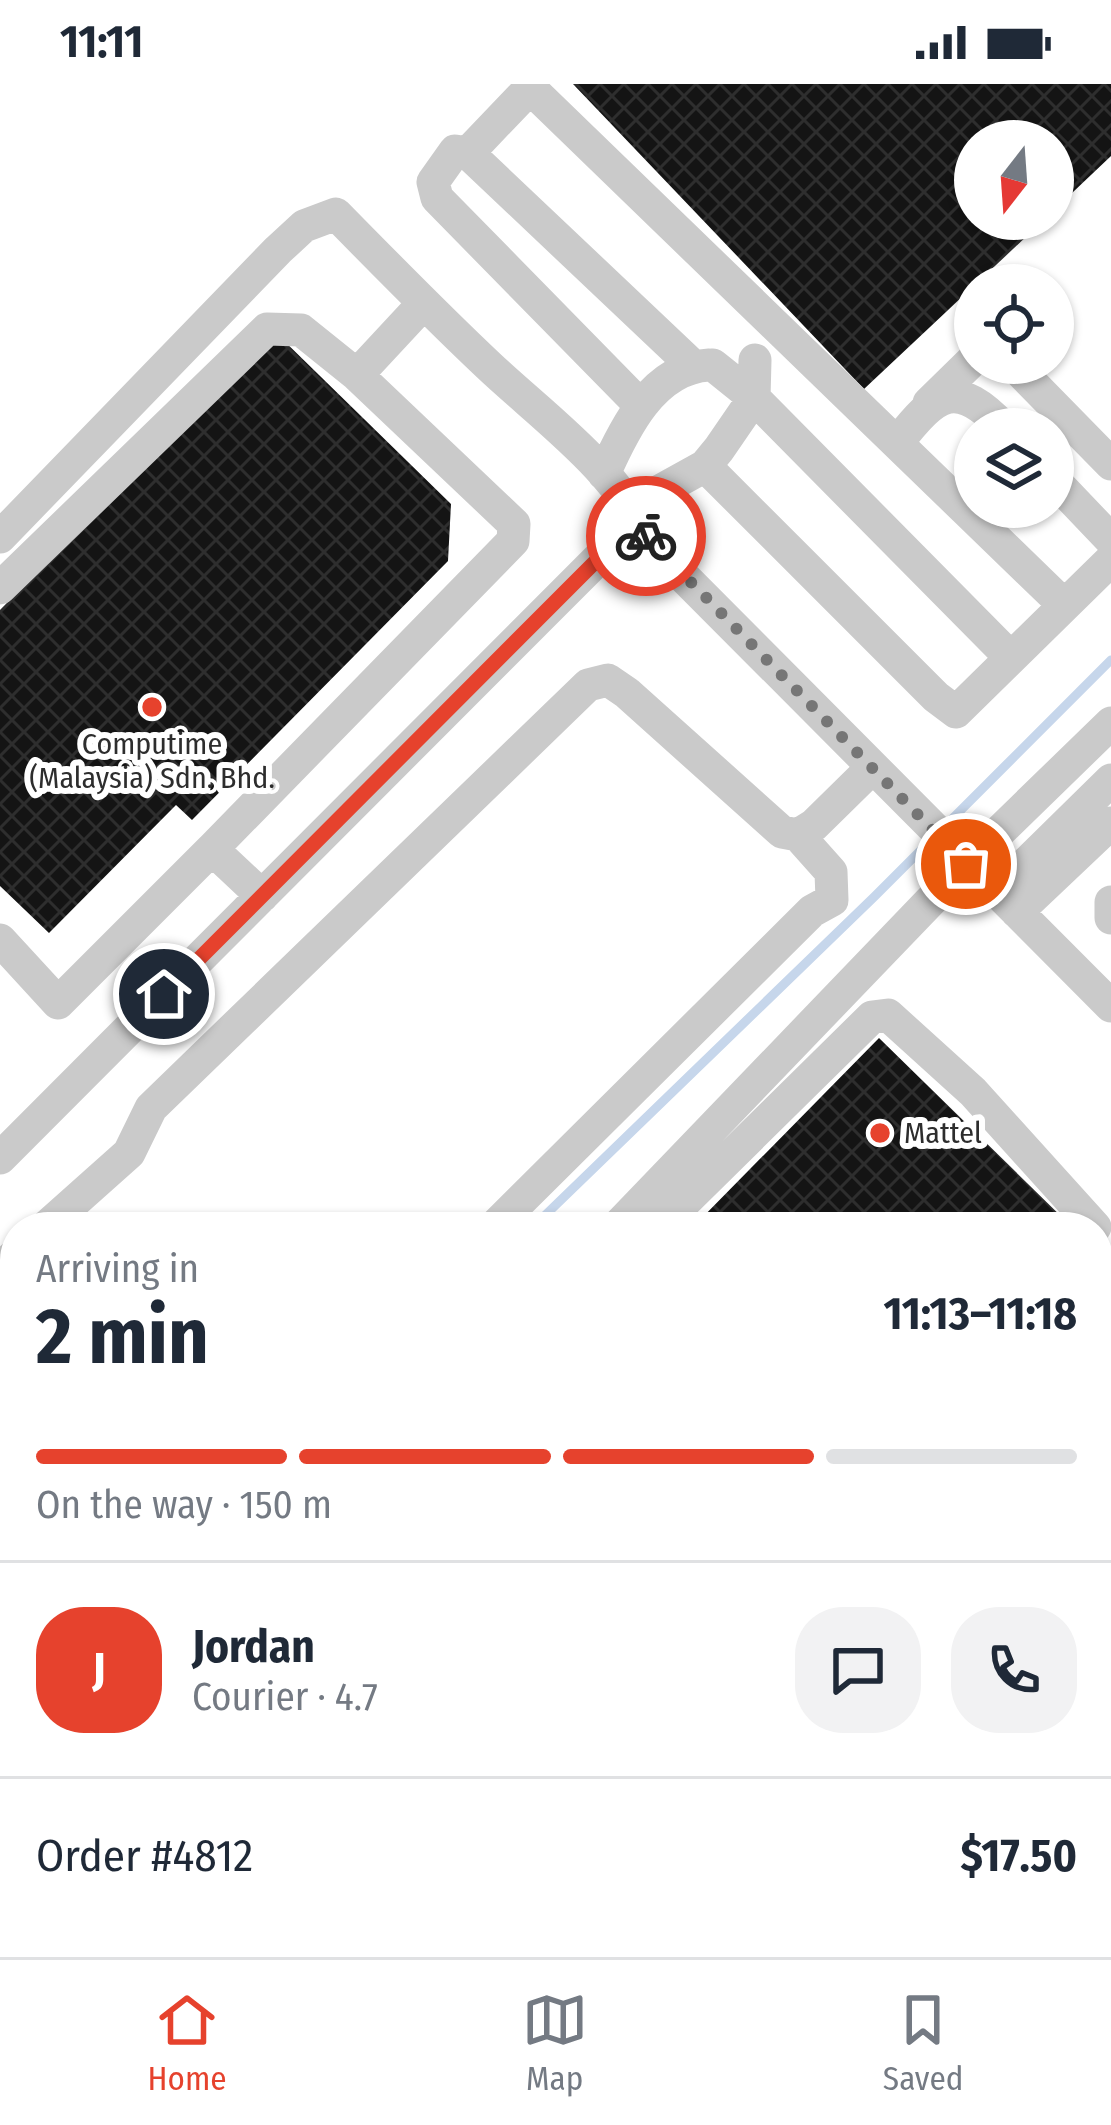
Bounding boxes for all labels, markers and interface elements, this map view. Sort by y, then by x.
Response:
text: 11:11 [60,15,143,69]
north arrow [954,120,1074,240]
map controls [954,120,1074,528]
button: locate [954,264,1074,384]
button: layers [954,408,1074,528]
courier [586,476,706,596]
icon: bike [613,503,679,569]
marker: Computime (Malaysia) Sdn. Bhd. [139,694,165,720]
place label: Computime (Malaysia) Sdn. Bhd. [29,726,275,796]
pin [915,813,1017,915]
icon: bag [933,831,999,897]
pin [113,943,215,1045]
icon: home [131,961,197,1027]
place label: Mattel [904,1115,982,1151]
marker: Mattel [867,1120,893,1146]
text: Arriving in [36,1246,199,1292]
text: 11:13–11:18 [884,1287,1077,1341]
text: 2 min [36,1290,209,1384]
text: On the way · 150 m [36,1482,332,1528]
button: chat [795,1607,921,1733]
button: phone [951,1607,1077,1733]
text: Jordan [192,1620,315,1674]
text: J [92,1643,106,1697]
text: Courier · 4.7 [192,1674,378,1720]
text: Order #4812 [36,1829,253,1883]
text: $17.50 [961,1829,1077,1883]
tab: Home [148,1987,227,2099]
tab: Map [522,1987,588,2099]
tab: Saved [883,1987,963,2099]

